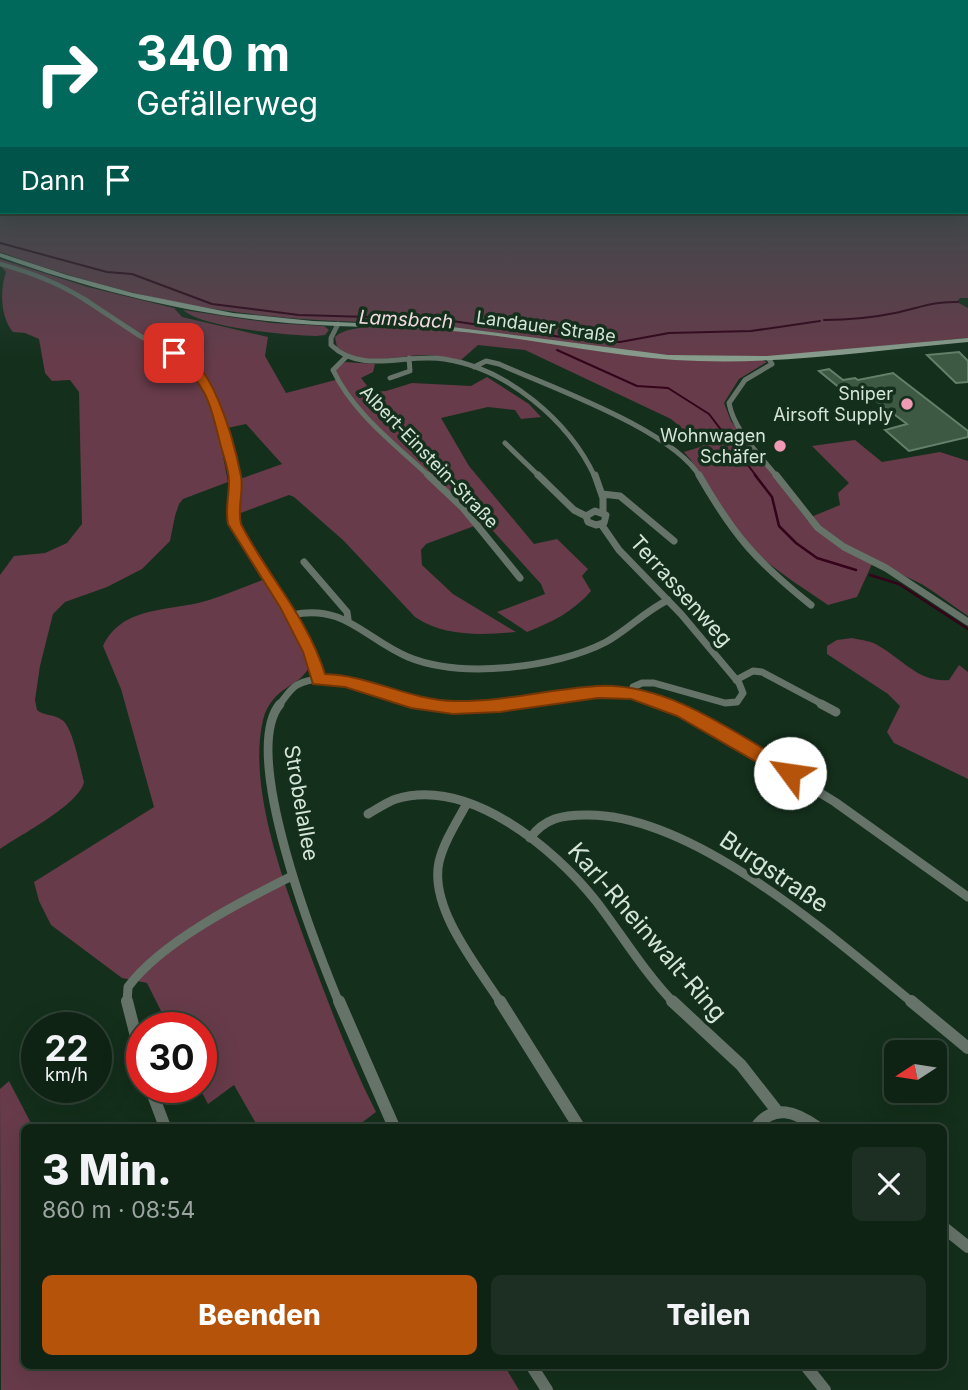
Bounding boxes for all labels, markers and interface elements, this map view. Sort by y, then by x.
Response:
text: 340 m [136,24,290,83]
icon: right [21,28,112,119]
text: Gefällerweg [136,84,318,123]
icon: arrive [99,161,137,199]
text: Dann [21,165,85,196]
water label: Lamsbach [358,306,454,333]
street label: Landauer Straße [475,306,617,347]
pin [144,323,204,383]
icon: arrive [155,334,193,372]
street label: Albert-Einstein-Straße [356,381,503,532]
place label: Sniper Airsoft Supply [773,383,893,425]
marker: Sniper Airsoft Supply [899,396,915,412]
place label: Wohnwagen Schäfer [660,425,766,467]
marker: Wohnwagen Schäfer [772,438,788,454]
street label: Terrassenweg [625,530,738,651]
position arrow [753,736,827,810]
street label: Strobelallee [279,743,324,863]
street label: Burgstraße [714,825,834,919]
street label: Karl-Rheinwalt-Ring [562,836,733,1027]
speed limit sign: 30 [126,1012,217,1103]
text: 22 [44,1027,89,1069]
north arrow [884,1040,947,1102]
map controls [884,1040,947,1103]
text: km/h [45,1064,88,1085]
text: 3 Min. [42,1144,172,1195]
button: close [852,1147,926,1221]
text: 860 m · 08:54 [42,1196,195,1224]
button: Beenden [42,1275,477,1355]
button: Teilen [491,1275,926,1355]

